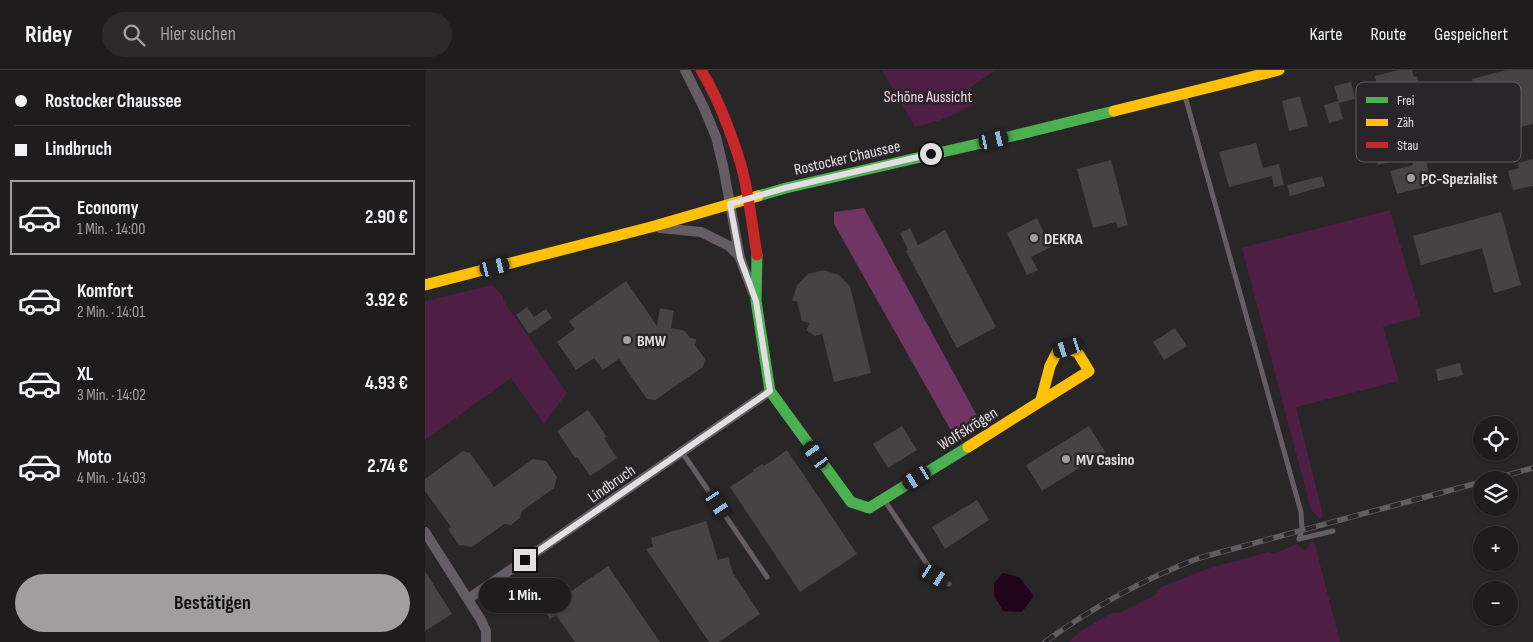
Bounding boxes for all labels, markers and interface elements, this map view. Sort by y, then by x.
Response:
search box [102,12,452,57]
text: Ridey [25,20,72,49]
icon: search [120,21,148,49]
text: Hier suchen [160,23,236,46]
text: Karte [1310,24,1343,45]
text: Route [1371,24,1406,45]
text: Gespeichert [1434,24,1508,45]
legend [1356,82,1521,162]
park label: Schöne Aussicht [884,88,972,107]
text: Rostocker Chaussee [45,90,182,113]
text: Frei [1397,92,1414,109]
text: Zäh [1397,114,1414,131]
car [977,129,1010,151]
street label: Rostocker Chaussee [792,137,902,180]
text: Stau [1397,137,1419,154]
text: Lindbruch [45,138,112,161]
route start [920,143,942,165]
place label: PC-Spezialist [1421,170,1497,189]
marker: PC-Spezialist [1405,172,1417,184]
icon: car [17,195,62,240]
text: Economy [77,197,139,220]
text: 2.90 € [365,206,408,229]
text: 1 Min. · 14:00 [77,220,145,239]
place label: DEKRA [1044,230,1083,249]
marker: DEKRA [1028,232,1040,244]
car [478,256,511,278]
icon: car [17,278,62,323]
text: Komfort [77,280,133,303]
text: 3.92 € [365,289,408,312]
text: 2 Min. · 14:01 [77,303,145,322]
place label: BMW [637,332,667,351]
marker: BMW [621,334,633,346]
car [1051,336,1084,360]
icon: car [17,361,62,406]
text: XL [77,363,93,386]
text: 4.93 € [365,372,408,395]
text: 3 Min. · 14:02 [77,386,146,405]
street label: Wolfskrögen [934,404,1001,455]
map controls [1473,416,1518,626]
button: locate [1473,416,1518,461]
car [801,438,830,472]
icon: car [17,444,62,489]
text: Moto [77,446,112,469]
place label: MV Casino [1076,451,1135,470]
marker: MV Casino [1060,453,1072,465]
text: 2.74 € [367,455,408,478]
street label: Lindbruch [584,461,639,507]
car [900,464,933,492]
text: 4 Min. · 14:03 [77,469,146,488]
button: layers [1473,471,1518,516]
car [703,487,732,521]
button: + [1473,526,1518,571]
route end [514,549,536,571]
car [918,562,951,590]
button: Bestätigen [15,574,410,632]
callout: 1 Min. [479,578,571,612]
button: − [1473,581,1518,626]
text: 1 Min. [509,586,541,605]

